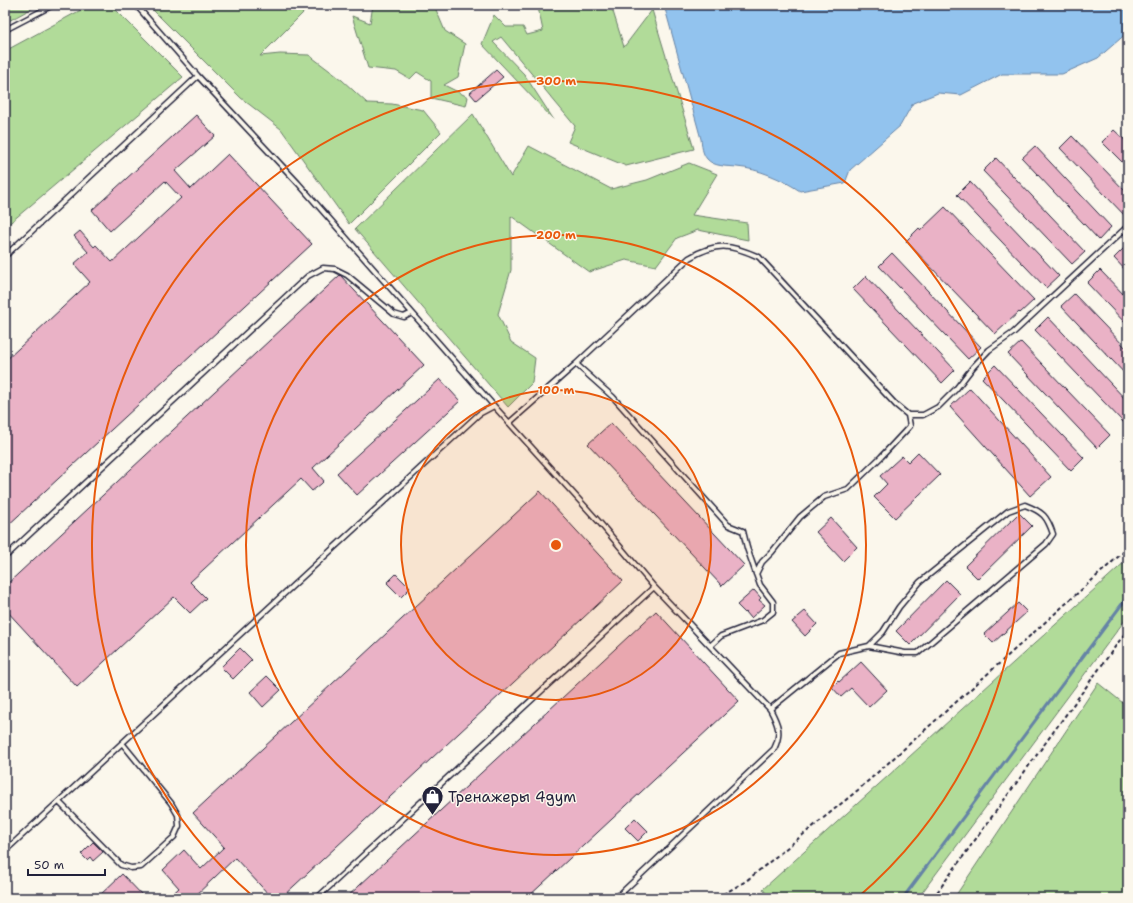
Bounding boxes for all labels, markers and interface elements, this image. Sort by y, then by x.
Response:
text: 300 m [536,73,576,89]
text: 200 m [536,227,576,243]
text: 100 m [538,382,575,398]
centre of rings [549,538,563,552]
shop icon: Тренажеры 4gym [419,784,445,817]
place label: Тренажеры 4gym [448,787,576,807]
scale bar [28,851,105,877]
text: 50 m [34,857,64,873]

